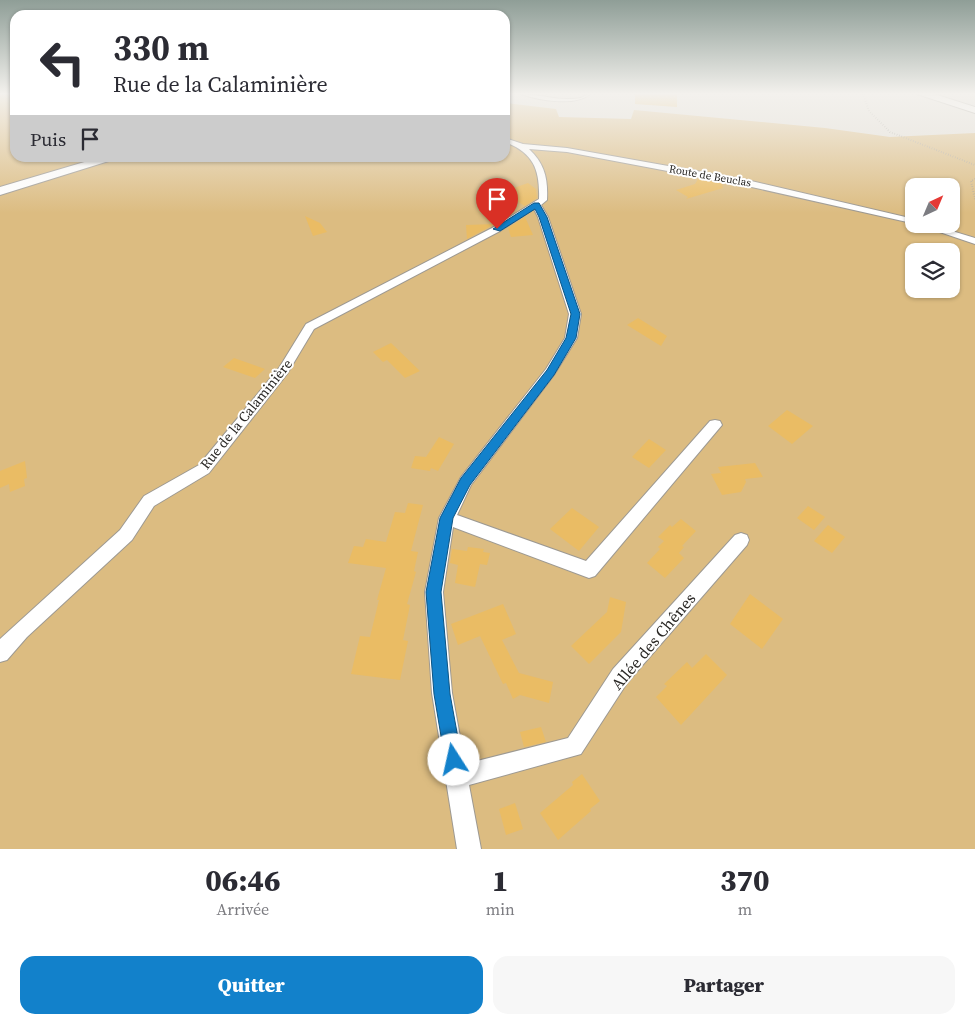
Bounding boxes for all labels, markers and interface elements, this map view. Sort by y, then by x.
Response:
text: 330 m [113,24,209,72]
icon: left [30,30,95,95]
text: Rue de la Calaminière [113,69,328,99]
icon: arrive [76,125,104,153]
text: Puis [30,126,66,152]
street label: Route de Beuclas [668,161,752,191]
pin [476,178,518,229]
north arrow [905,178,960,232]
map controls [905,178,960,298]
icon: arrive [483,185,511,213]
button: layers [905,243,960,298]
street label: Rue de la Calaminière [195,355,297,473]
street label: Allée des Chênes [606,588,700,694]
position arrow [427,733,479,785]
text: 06:46 [205,860,280,901]
text: 1 [492,860,509,901]
text: 370 [720,860,770,901]
text: Arrivée [217,898,269,920]
text: min [486,898,515,920]
text: m [738,898,752,920]
button: Quitter [20,956,483,1014]
button: Partager [493,956,955,1014]

